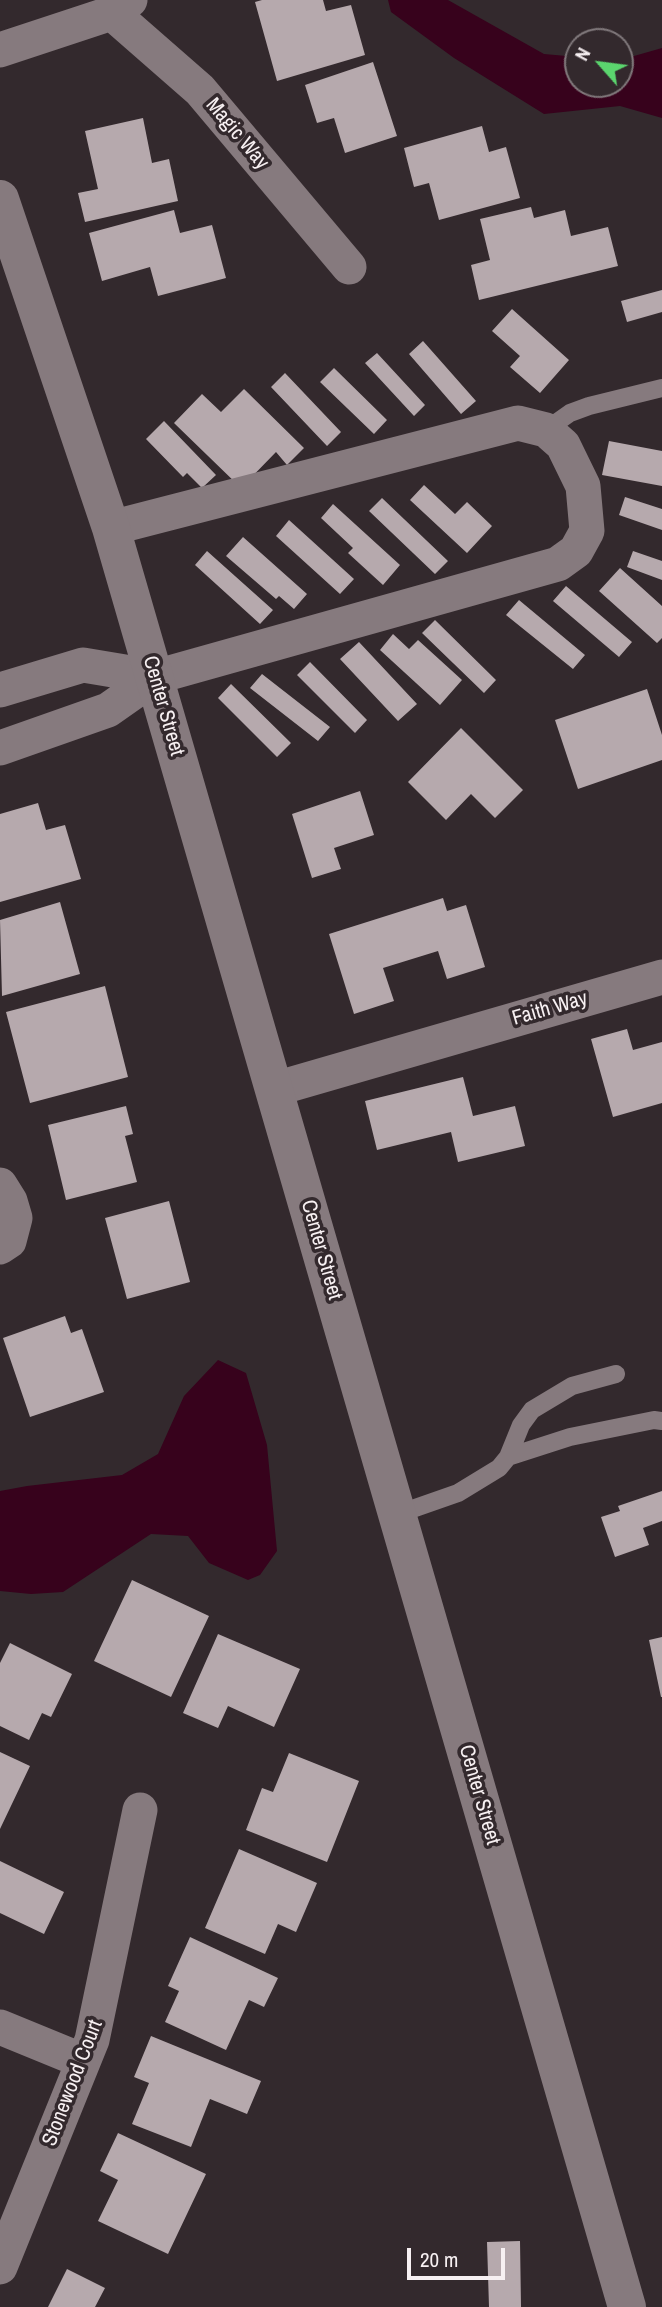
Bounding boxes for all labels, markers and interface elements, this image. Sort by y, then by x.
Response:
north arrow [564,28,634,98]
text: N [568,43,596,65]
street label: Magic Way [200,93,274,175]
street label: Center Street [137,653,189,759]
street label: Faith Way [510,986,590,1032]
street label: Center Street [295,1197,347,1303]
street label: Center Street [453,1742,505,1848]
street label: Stonewood Court [37,2016,109,2150]
scale bar [410,2234,508,2278]
text: 20 m [420,2245,458,2274]

